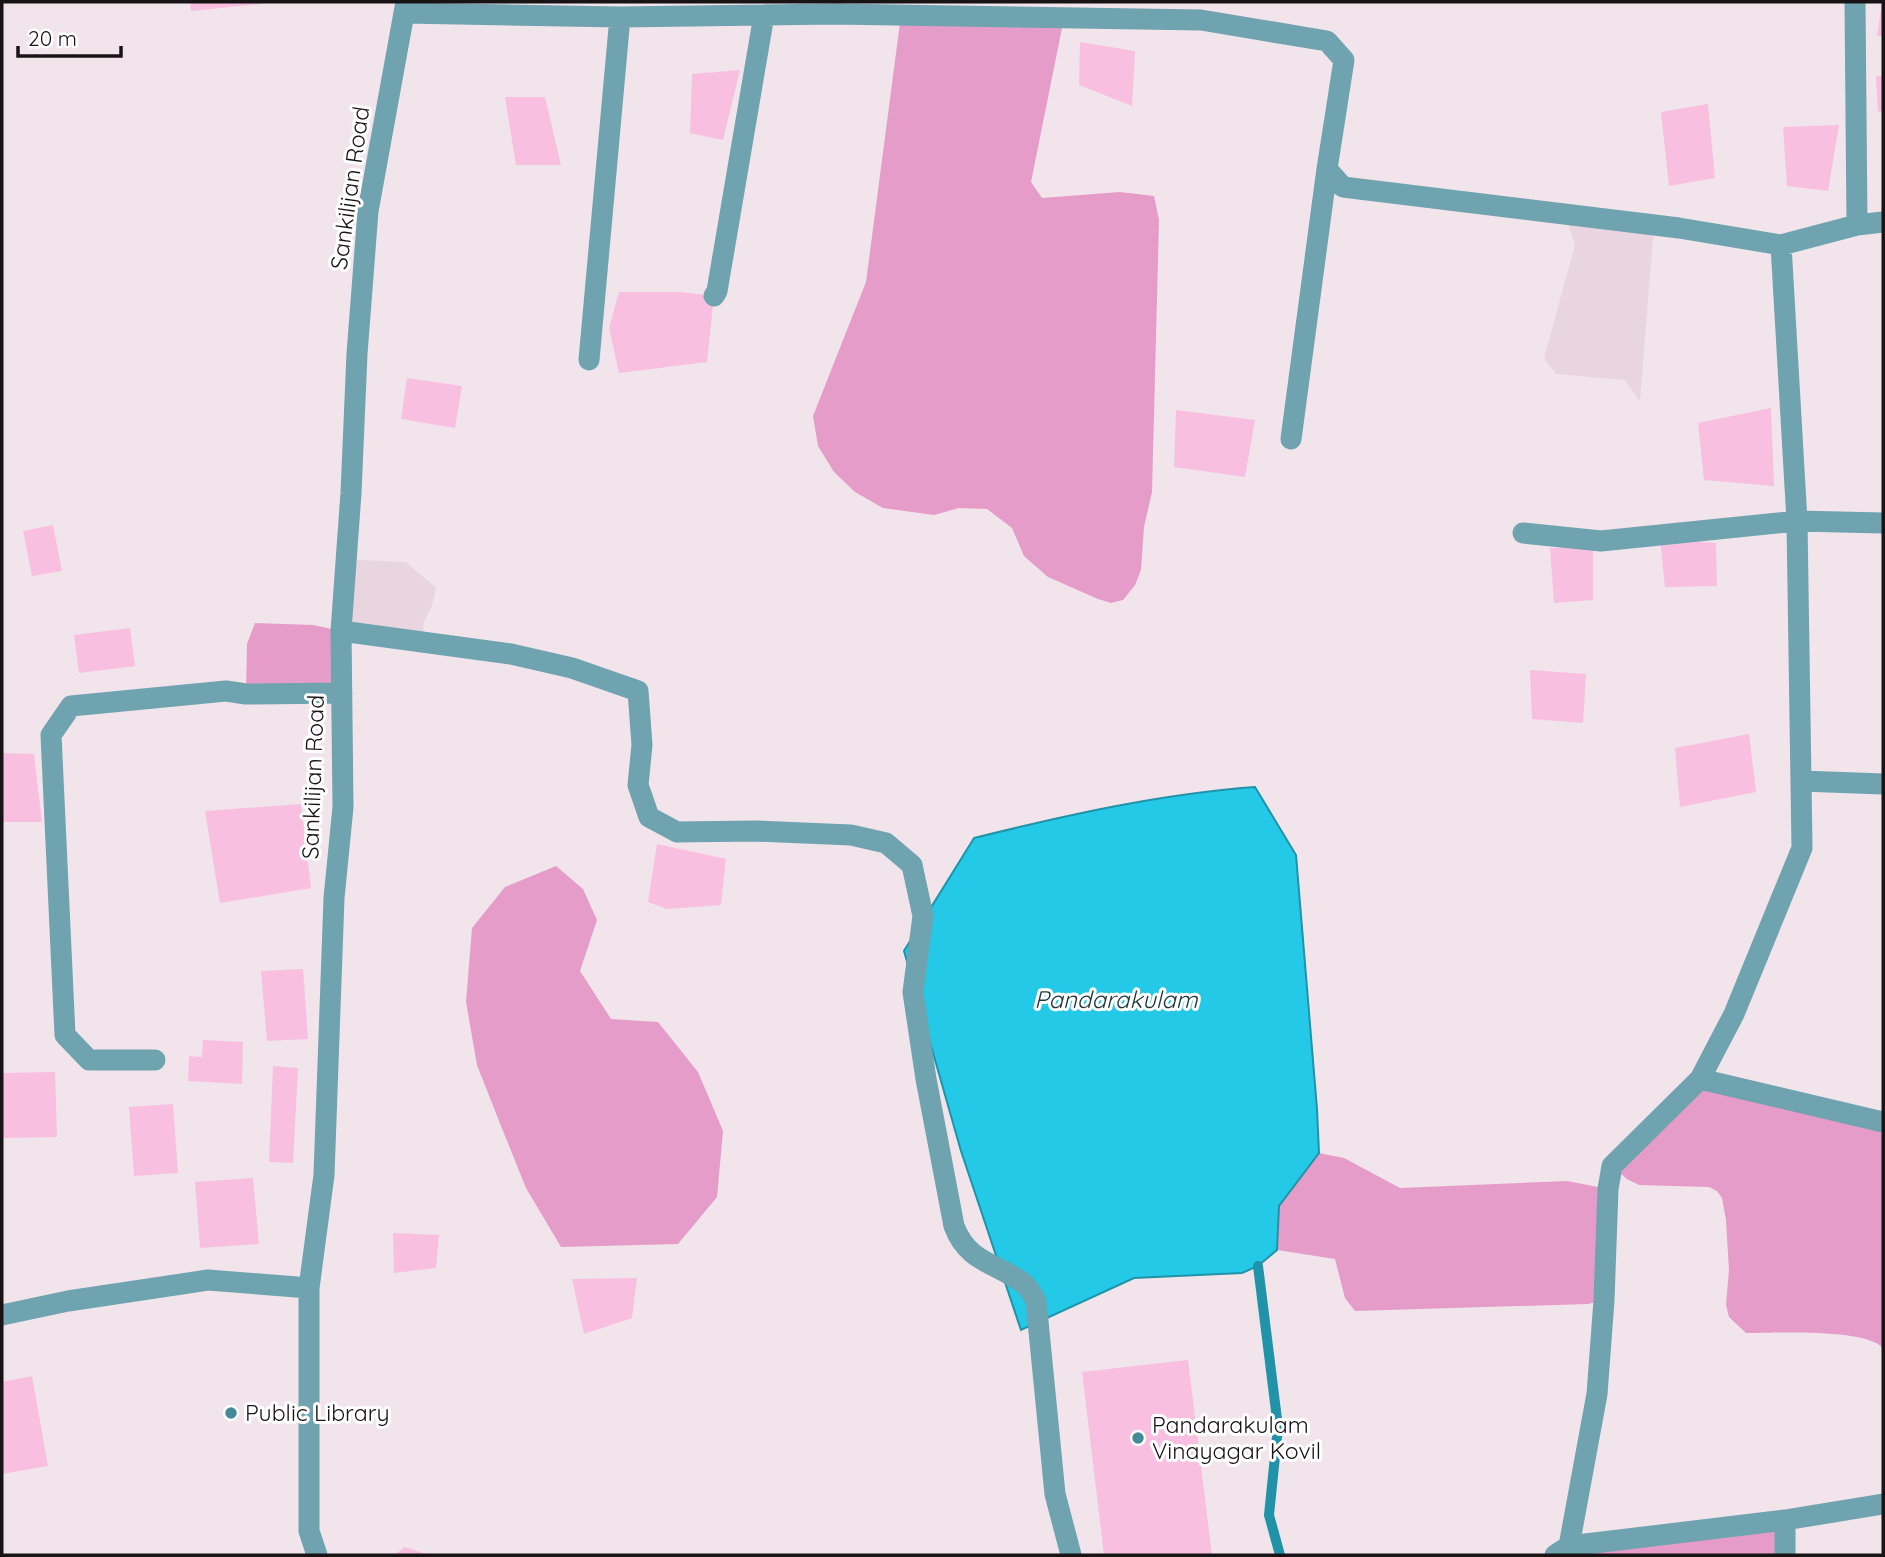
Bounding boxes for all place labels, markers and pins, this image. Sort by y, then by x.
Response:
place label: Public Library [245,1398,390,1427]
marker: Public Library [223,1405,239,1421]
place label: Pandarakulam Vinayagar Kovil [1152,1410,1321,1465]
marker: Pandarakulam Vinayagar Kovil [1130,1430,1146,1446]

